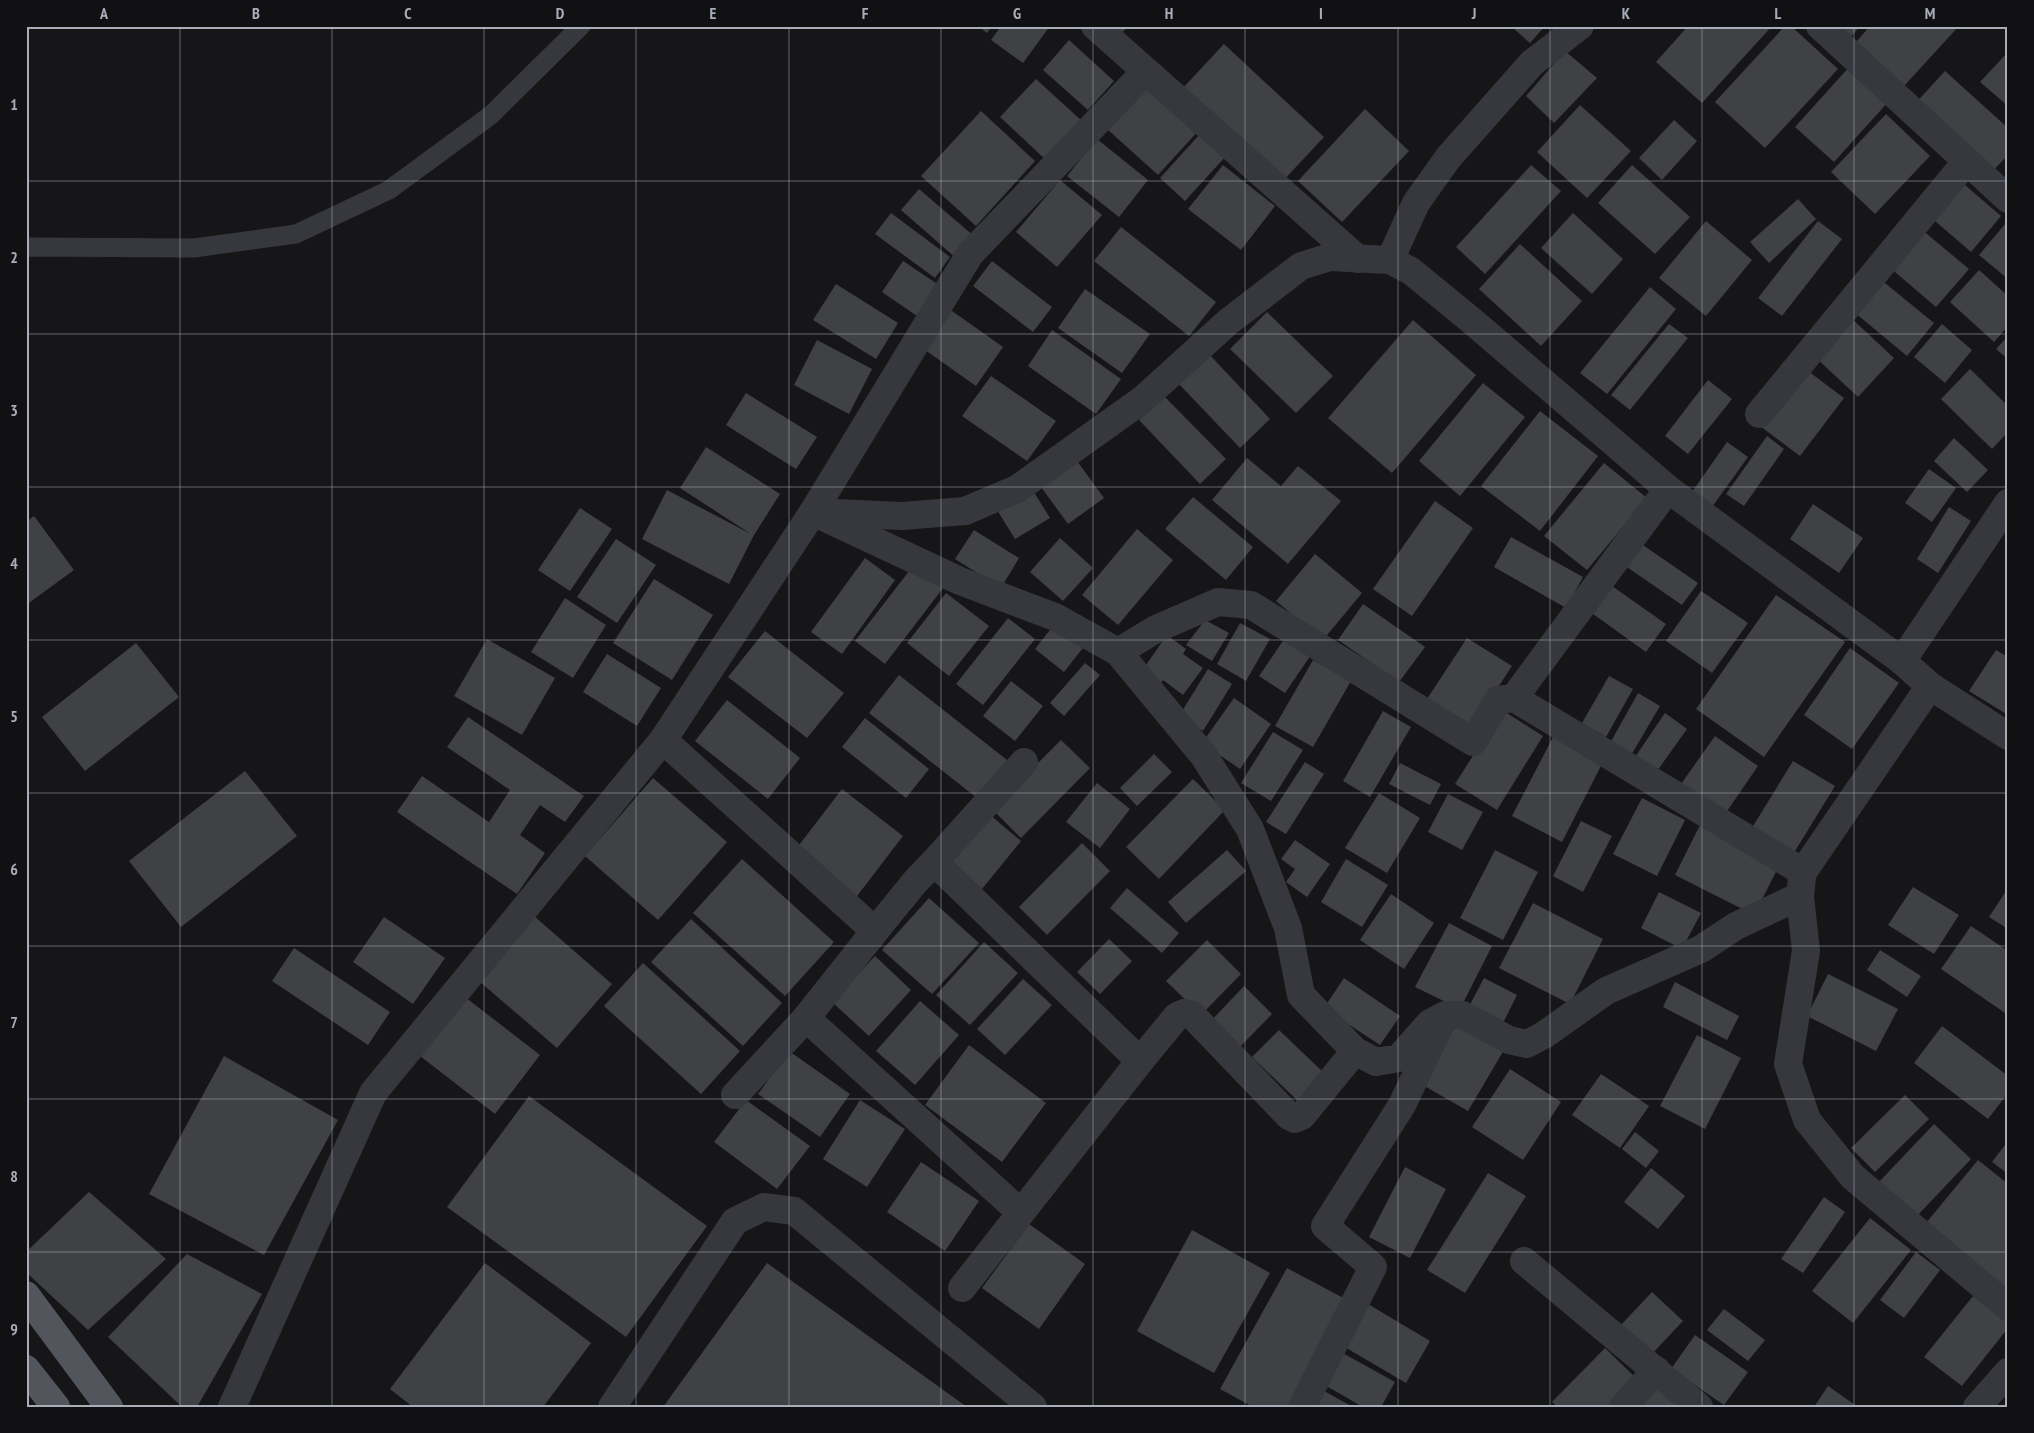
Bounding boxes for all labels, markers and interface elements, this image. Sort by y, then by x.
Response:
text: A [99,3,109,23]
text: B [252,3,260,23]
text: C [404,3,412,23]
text: D [556,3,565,23]
text: E [710,3,717,23]
text: F [862,3,869,23]
text: G [1013,3,1021,23]
text: H [1165,3,1173,23]
text: I [1319,3,1323,23]
text: J [1471,3,1476,23]
text: K [1622,3,1631,23]
text: L [1775,3,1782,23]
text: M [1925,3,1935,23]
text: 1 [10,94,18,114]
text: 2 [10,247,18,267]
text: 3 [10,400,18,420]
text: 4 [10,553,18,573]
text: 5 [10,706,18,726]
text: 6 [10,859,18,879]
text: 7 [10,1012,18,1032]
text: 8 [10,1166,18,1186]
text: 9 [10,1319,18,1339]

